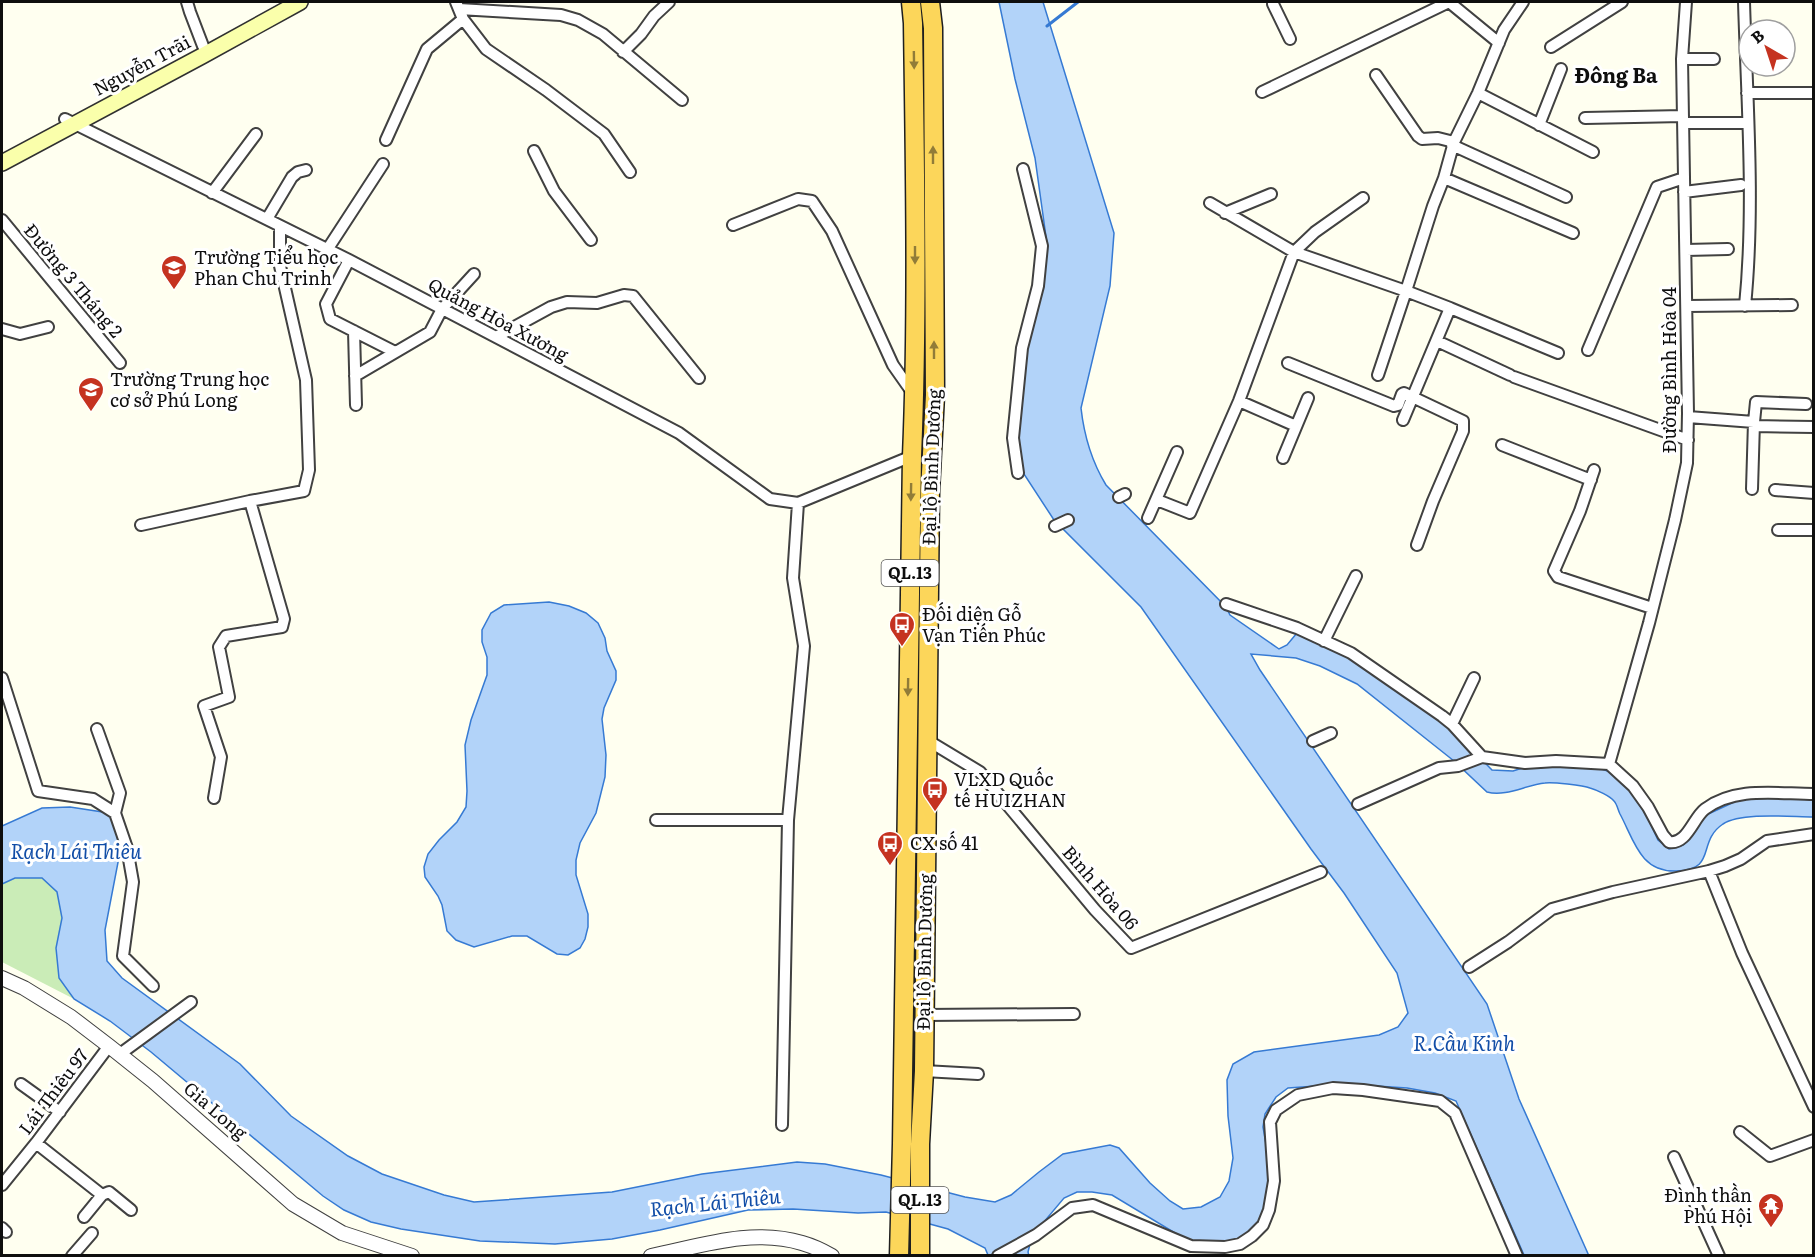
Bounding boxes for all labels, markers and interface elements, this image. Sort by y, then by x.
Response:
north arrow [1737,18,1797,78]
text: B [1745,23,1769,48]
street label: Nguyễn Trãi [88,28,195,102]
one-way arrow [909,50,919,69]
district label: Đông Ba [1574,59,1658,89]
one-way arrow [928,146,938,165]
street label: Đường 3 Tháng 2 [18,217,130,343]
place label: Trường Tiểu học Phan Chu Trinh [194,243,338,291]
one-way arrow [910,245,920,264]
school or university icon: Trường Tiểu học Phan Chu Trinh [159,253,189,291]
street label: Quảng Hòa Xương [424,270,575,368]
street label: Đường Bình Hòa 04 [1655,287,1682,453]
one-way arrow [929,341,939,360]
place label: Trường Trung học cơ sở Phú Long [110,365,269,413]
school or university icon: Trường Trung học cơ sở Phú Long [76,375,106,413]
street label: Đại lộ Bình Dương [914,387,947,546]
one-way arrow [906,482,916,501]
road number: QL.13 [882,560,938,586]
place label: Đối diện Gỗ Vạn Tiến Phúc [922,600,1046,648]
bus stop icon: Đối diện Gỗ Vạn Tiến Phúc [887,610,917,648]
one-way arrow [903,677,913,696]
place label: VLXD Quốc tế HUIZHAN [954,765,1066,813]
bus stop icon: VLXD Quốc tế HUIZHAN [920,775,950,813]
bus stop icon: CX số 41 [875,829,905,867]
place label: CX số 41 [910,829,978,856]
water label: Rạch Lái Thiêu [10,835,142,865]
street label: Bình Hòa 06 [1057,839,1146,935]
street label: Đại lộ Bình Dương [909,872,938,1031]
water label: R.Cầu Kinh [1413,1027,1515,1057]
street label: Lái Thiêu 97 [11,1042,94,1140]
street label: Gia Long [178,1075,254,1146]
water label: Rạch Lái Thiêu [648,1179,782,1223]
place label: Đình thần Phú Hội [1664,1181,1752,1229]
road number: QL.13 [892,1187,948,1213]
temple icon: Đình thần Phú Hội [1756,1191,1786,1229]

